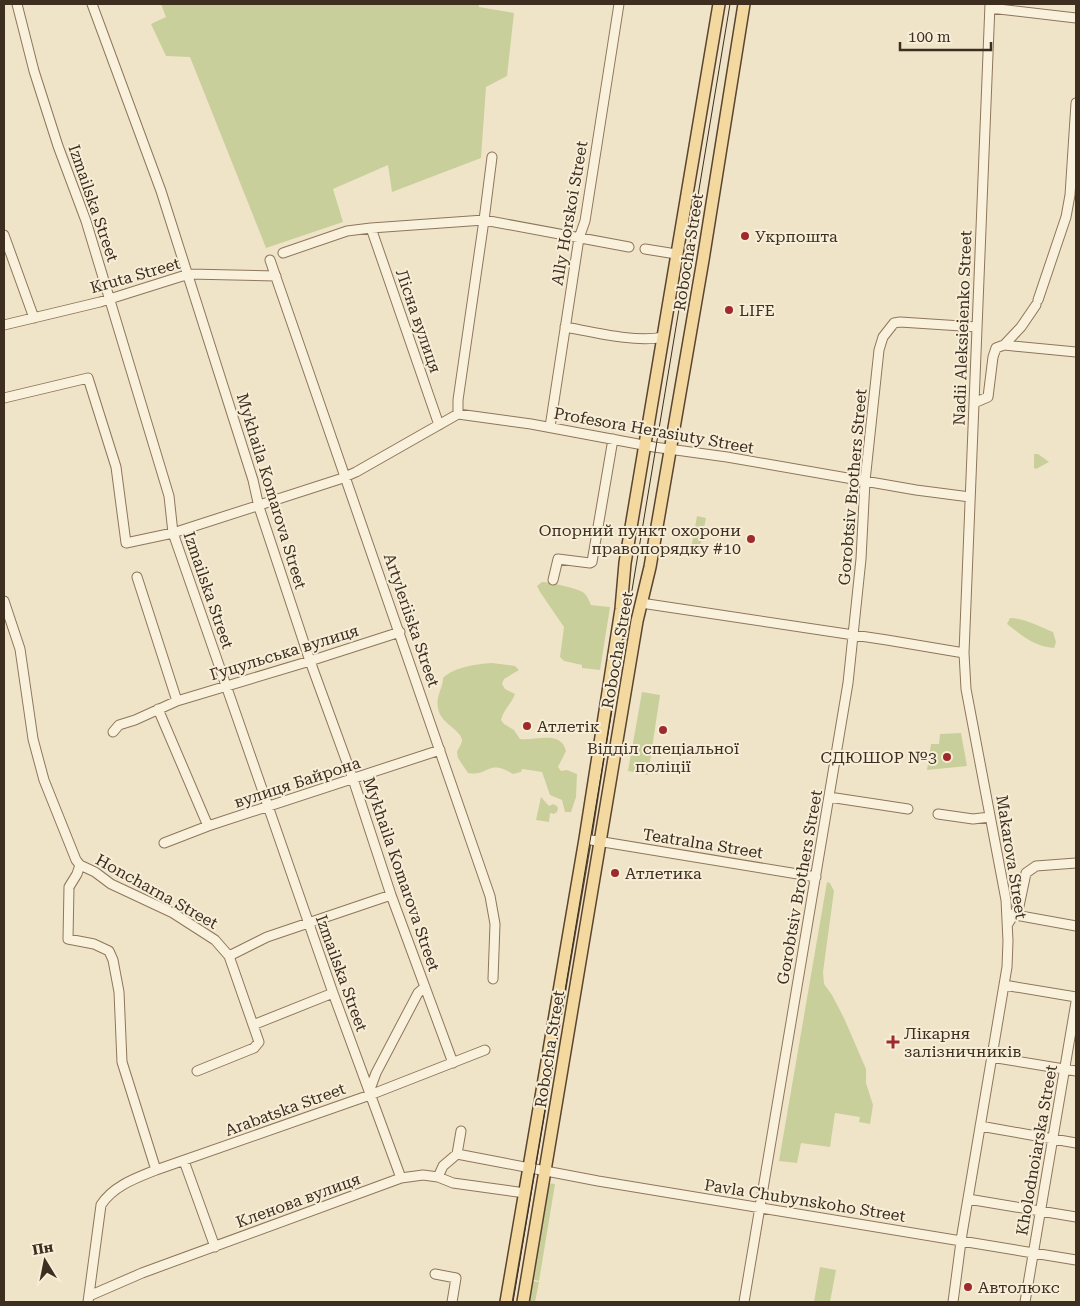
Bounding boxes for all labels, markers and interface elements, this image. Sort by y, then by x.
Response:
scale bar [900,20,991,52]
text: 100 m [908,28,951,46]
street label: Ally Horskoi Street [547,139,592,287]
street label: Izmailska Street [65,142,122,264]
street label: Robocha Street [670,192,707,312]
place label: Укрпошта [755,227,838,246]
marker: Укрпошта [739,230,751,242]
street label: Nadii Aleksieienko Street [950,230,975,426]
street label: Kruta Street [88,254,182,297]
street label: Лісна вулиця [392,267,445,375]
place label: LIFE [739,301,775,320]
marker: LIFE [723,304,735,316]
street label: Gorobtsiv Brothers Street [834,388,871,586]
street label: Mykhaila Komarova Street [233,391,310,592]
street label: Profesora Herasiuty Street [552,404,756,457]
place label: Опорний пункт охорони правопорядку #10 [539,521,741,558]
street label: Izmailska Street [180,529,237,651]
marker: Опорний пункт охорони правопорядку #10 [745,533,757,545]
street label: Artyleriiska Street [380,551,443,689]
street label: Robocha Street [598,590,637,710]
street label: Гуцульська вулиця [207,621,361,684]
place label: Атлетік [537,717,600,736]
marker: Атлетік [521,720,533,732]
marker: Відділ спеціальної поліції [657,724,669,736]
place label: Відділ спеціальної поліції [587,739,739,776]
place label: СДЮШОР №3 [821,748,937,767]
marker: СДЮШОР №3 [941,751,953,763]
street label: вулиця Байрона [232,753,363,812]
street label: Mykhaila Komarova Street [359,775,444,974]
street label: Gorobtsiv Brothers Street [773,788,826,986]
street label: Makarova Street [992,794,1031,921]
street label: Teatralna Street [641,825,765,862]
street label: Honcharna Street [92,850,221,933]
place label: Атлетика [625,864,702,883]
marker: Атлетика [609,867,621,879]
street label: Izmailska Street [312,912,371,1034]
street label: Robocha Street [531,989,568,1109]
place label: Лікарня залізничників [904,1024,1022,1061]
marker: Лікарня залізничників [886,1035,900,1049]
street label: Kholodnoiarska Street [1012,1063,1061,1237]
street label: Arabatska Street [222,1079,348,1140]
street label: Кленова вулиця [233,1169,363,1232]
street label: Pavla Chubynskoho Street [703,1175,907,1226]
north arrow [20,1236,70,1286]
text: Пн [31,1238,55,1258]
place label: Автолюкс [978,1278,1060,1297]
marker: Автолюкс [962,1281,974,1293]

